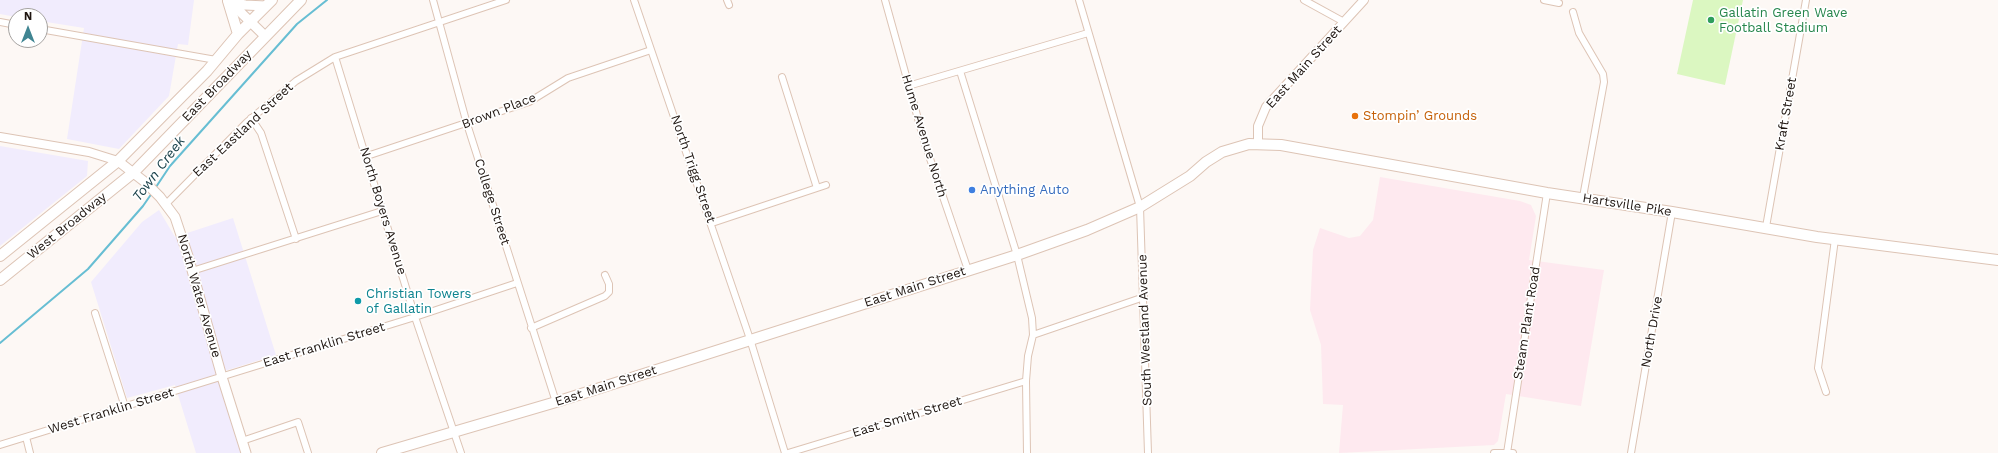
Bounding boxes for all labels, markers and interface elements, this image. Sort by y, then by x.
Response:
place label: Gallatin Green Wave Football Stadium [1719,5,1848,36]
north arrow [8,8,48,48]
text: N [24,10,32,23]
marker: Gallatin Green Wave Football Stadium [1706,15,1716,25]
street label: East Main Street [1263,22,1345,112]
street label: East Broadway [179,47,255,125]
street label: Hume Avenue North [898,73,950,199]
street label: Kraft Street [1772,76,1800,152]
street label: East Eastland Street [190,79,296,181]
street label: Brown Place [460,90,538,132]
place label: Stompin’ Grounds [1363,108,1477,124]
marker: Stompin’ Grounds [1350,111,1360,121]
street label: North Trigg Street [667,113,719,225]
water label: Town Creek [129,133,189,205]
street label: North Boyers Avenue [356,145,410,277]
street label: College Street [471,157,513,247]
place label: Anything Auto [980,182,1069,198]
marker: Anything Auto [967,185,977,195]
street label: West Broadway [24,189,110,263]
street label: Hartsville Pike [1581,190,1673,220]
street label: North Water Avenue [174,232,224,360]
street label: South Westland Avenue [1135,254,1155,406]
street label: East Main Street [862,263,968,311]
street label: Steam Plant Road [1510,265,1544,381]
place label: Christian Towers of Gallatin [366,286,471,317]
street label: North Drive [1638,295,1666,369]
marker: Christian Towers of Gallatin [353,296,363,306]
street label: East Franklin Street [261,319,387,371]
street label: East Main Street [553,362,659,410]
street label: West Franklin Street [46,384,176,438]
street label: East Smith Street [850,393,964,441]

